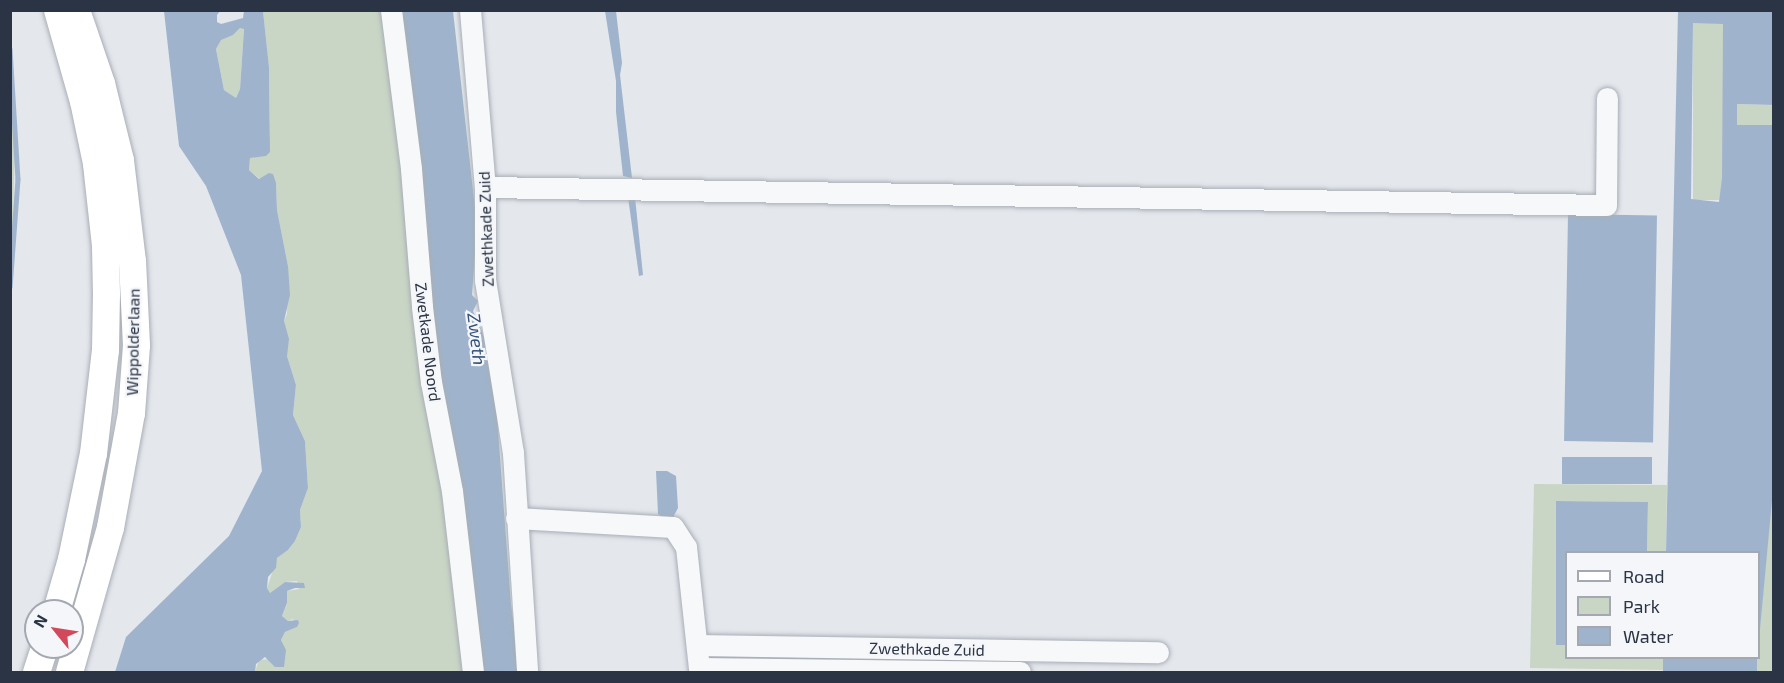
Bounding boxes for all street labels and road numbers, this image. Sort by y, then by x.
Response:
street label: Zwethkade Zuid [474,171,498,287]
street label: Zwetkade Noord [411,281,445,403]
street label: Wippolderlaan [122,288,144,396]
street label: Zwethkade Zuid [869,638,985,660]

